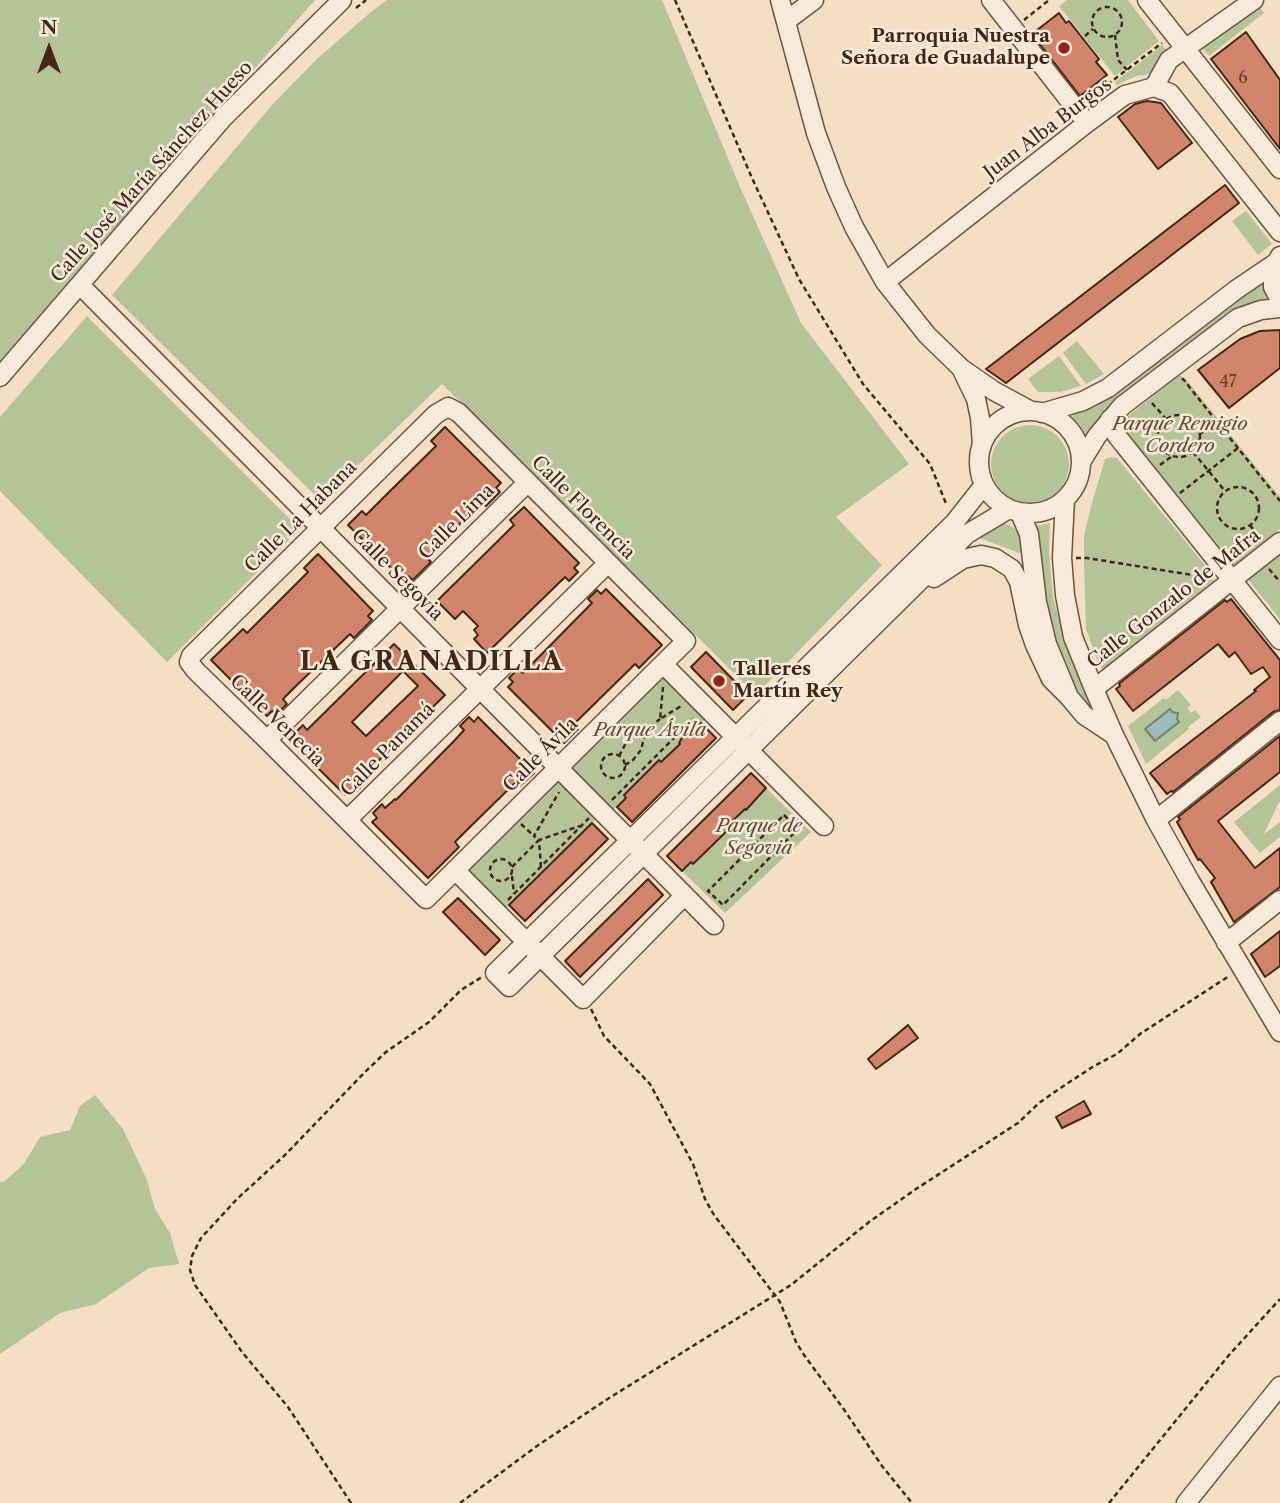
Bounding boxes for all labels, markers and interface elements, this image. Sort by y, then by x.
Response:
north arrow [14,14,84,84]
text: N [41,16,57,39]
place label: Parroquia Nuestra Señora de Guadalupe [841,26,1050,70]
marker: Parroquia Nuestra Señora de Guadalupe [1056,40,1072,56]
street label: Calle José María Sánchez Hueso [46,56,258,288]
house number: 6 [1238,68,1248,88]
street label: Juan Alba Burgos [980,73,1116,185]
house number: 47 [1219,372,1237,392]
park label: Parque Remigio Cordero [1112,414,1248,458]
street label: Calle Florencia [526,451,640,565]
street label: Calle La Habana [240,456,362,578]
street label: Calle Lima [414,479,500,565]
street label: Calle Segovia [346,524,448,626]
street label: Calle Gonzalo de Mafra [1083,524,1265,674]
district label: LA GRANADILLA [301,646,563,678]
place label: Talleres Martín Rey [733,659,843,703]
street label: Calle Venecia [225,670,329,772]
marker: Talleres Martín Rey [711,673,727,689]
street label: Calle Panamá [336,698,440,802]
street label: Calle Ávila [499,713,583,797]
park label: Parque Ávila [594,720,706,742]
park label: Parque de Segovia [716,816,802,860]

